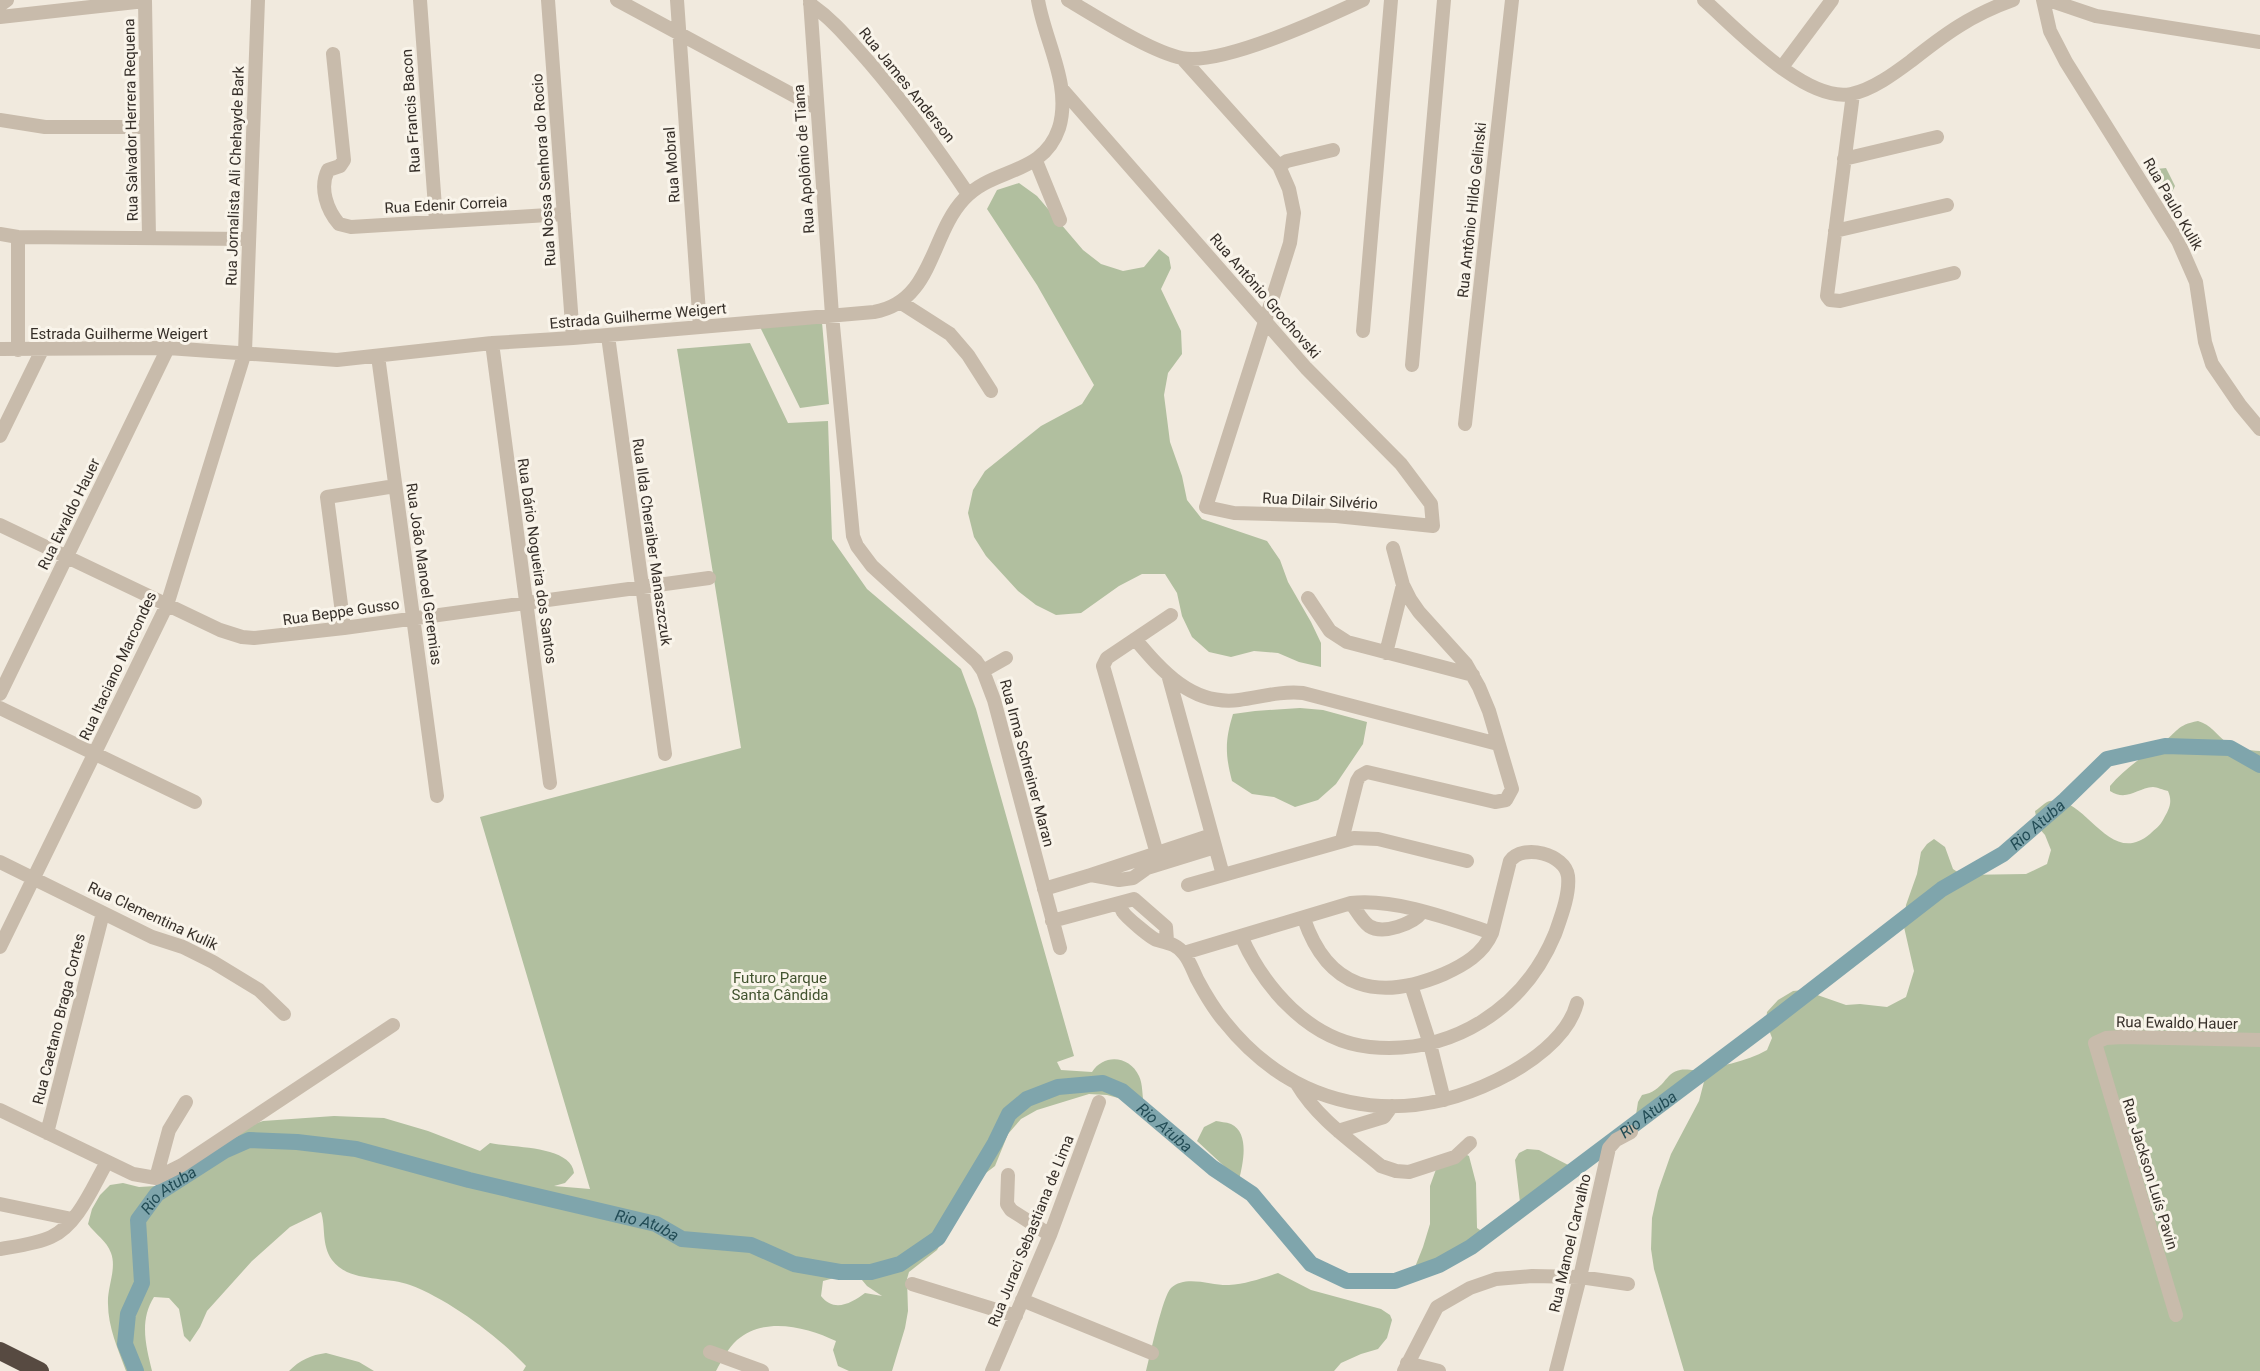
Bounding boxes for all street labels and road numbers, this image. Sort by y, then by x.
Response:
street label: Rua Salvador Herrera Requena [120,18,142,222]
street label: Rua James Anderson [855,24,959,146]
street label: Rua Francis Bacon [398,49,424,173]
street label: Rua Jornalista Ali Chehayde Bark [222,65,248,286]
street label: Rua Nossa Senhora do Rocio [528,73,560,267]
street label: Rua Apolônio de Tiana [790,84,818,234]
street label: Rua Antônio Hildo Gelinski [1454,121,1490,299]
street label: Rua Mobral [660,126,684,204]
street label: Rua Paulo Kulik [2139,155,2207,254]
street label: Rua Edenir Correia [384,193,508,217]
street label: Rua Antônio Grochovski [1206,230,1324,362]
street label: Estrada Guilherme Weigert [549,299,727,333]
street label: Estrada Guilherme Weigert [30,325,208,343]
street label: Rua Ilda Cheraiber Manaszczuk [629,437,676,647]
street label: Rua Ewaldo Hauer [34,455,104,573]
street label: Rua Dário Nogueira dos Santos [514,457,560,665]
street label: Rua João Manoel Geremias [402,482,446,666]
street label: Rua Dilair Silvério [1262,489,1378,513]
street label: Rua Itaciano Marcondes [76,589,160,743]
street label: Rua Beppe Gusso [281,595,401,629]
street label: Rua Irma Schreiner Maran [996,677,1058,849]
street label: Rua Clementina Kulik [85,878,221,954]
street label: Rua Caetano Braga Cortes [29,931,89,1107]
street label: Rua Ewaldo Hauer [2116,1013,2238,1033]
street label: Rua Jackson Luís Pavin [2118,1096,2182,1252]
street label: Rua Juraci Sebastiana de Lima [984,1132,1078,1330]
street label: Rua Manoel Carvalho [1545,1172,1595,1314]

